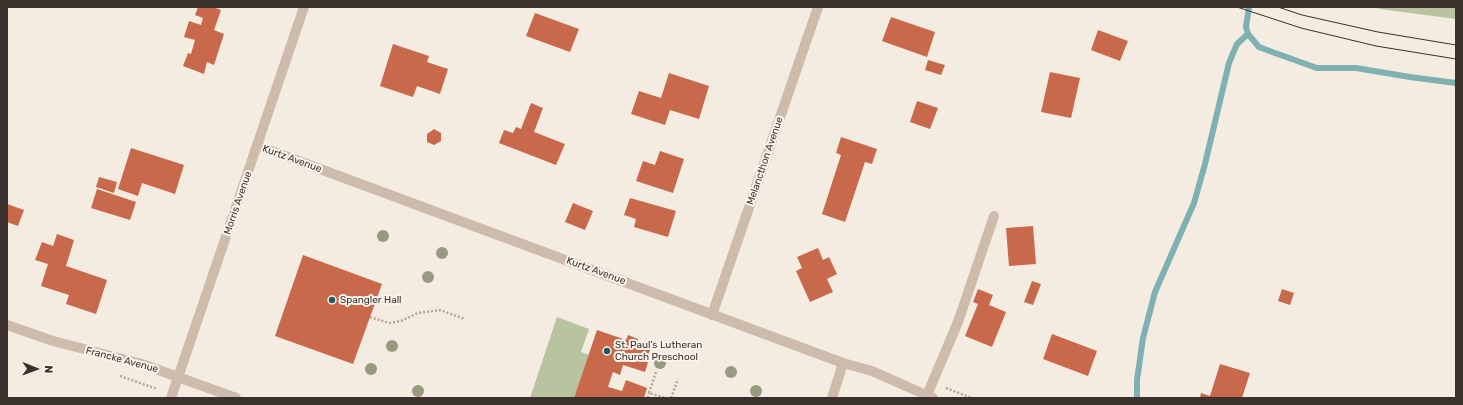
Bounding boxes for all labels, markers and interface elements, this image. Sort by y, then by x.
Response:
street label: Melancthon Avenue [744,115,786,207]
street label: Kurtz Avenue [261,143,323,175]
street label: Morris Avenue [222,170,254,236]
street label: Kurtz Avenue [565,255,627,287]
place label: Spangler Hall [340,294,402,306]
marker: Spangler Hall [327,295,337,305]
place label: St. Paul's Lutheran Church Preschool [615,339,702,362]
street label: Francke Avenue [84,345,160,375]
marker: St. Paul's Lutheran Church Preschool [602,346,612,356]
north arrow [16,349,56,389]
text: N [42,365,55,373]

